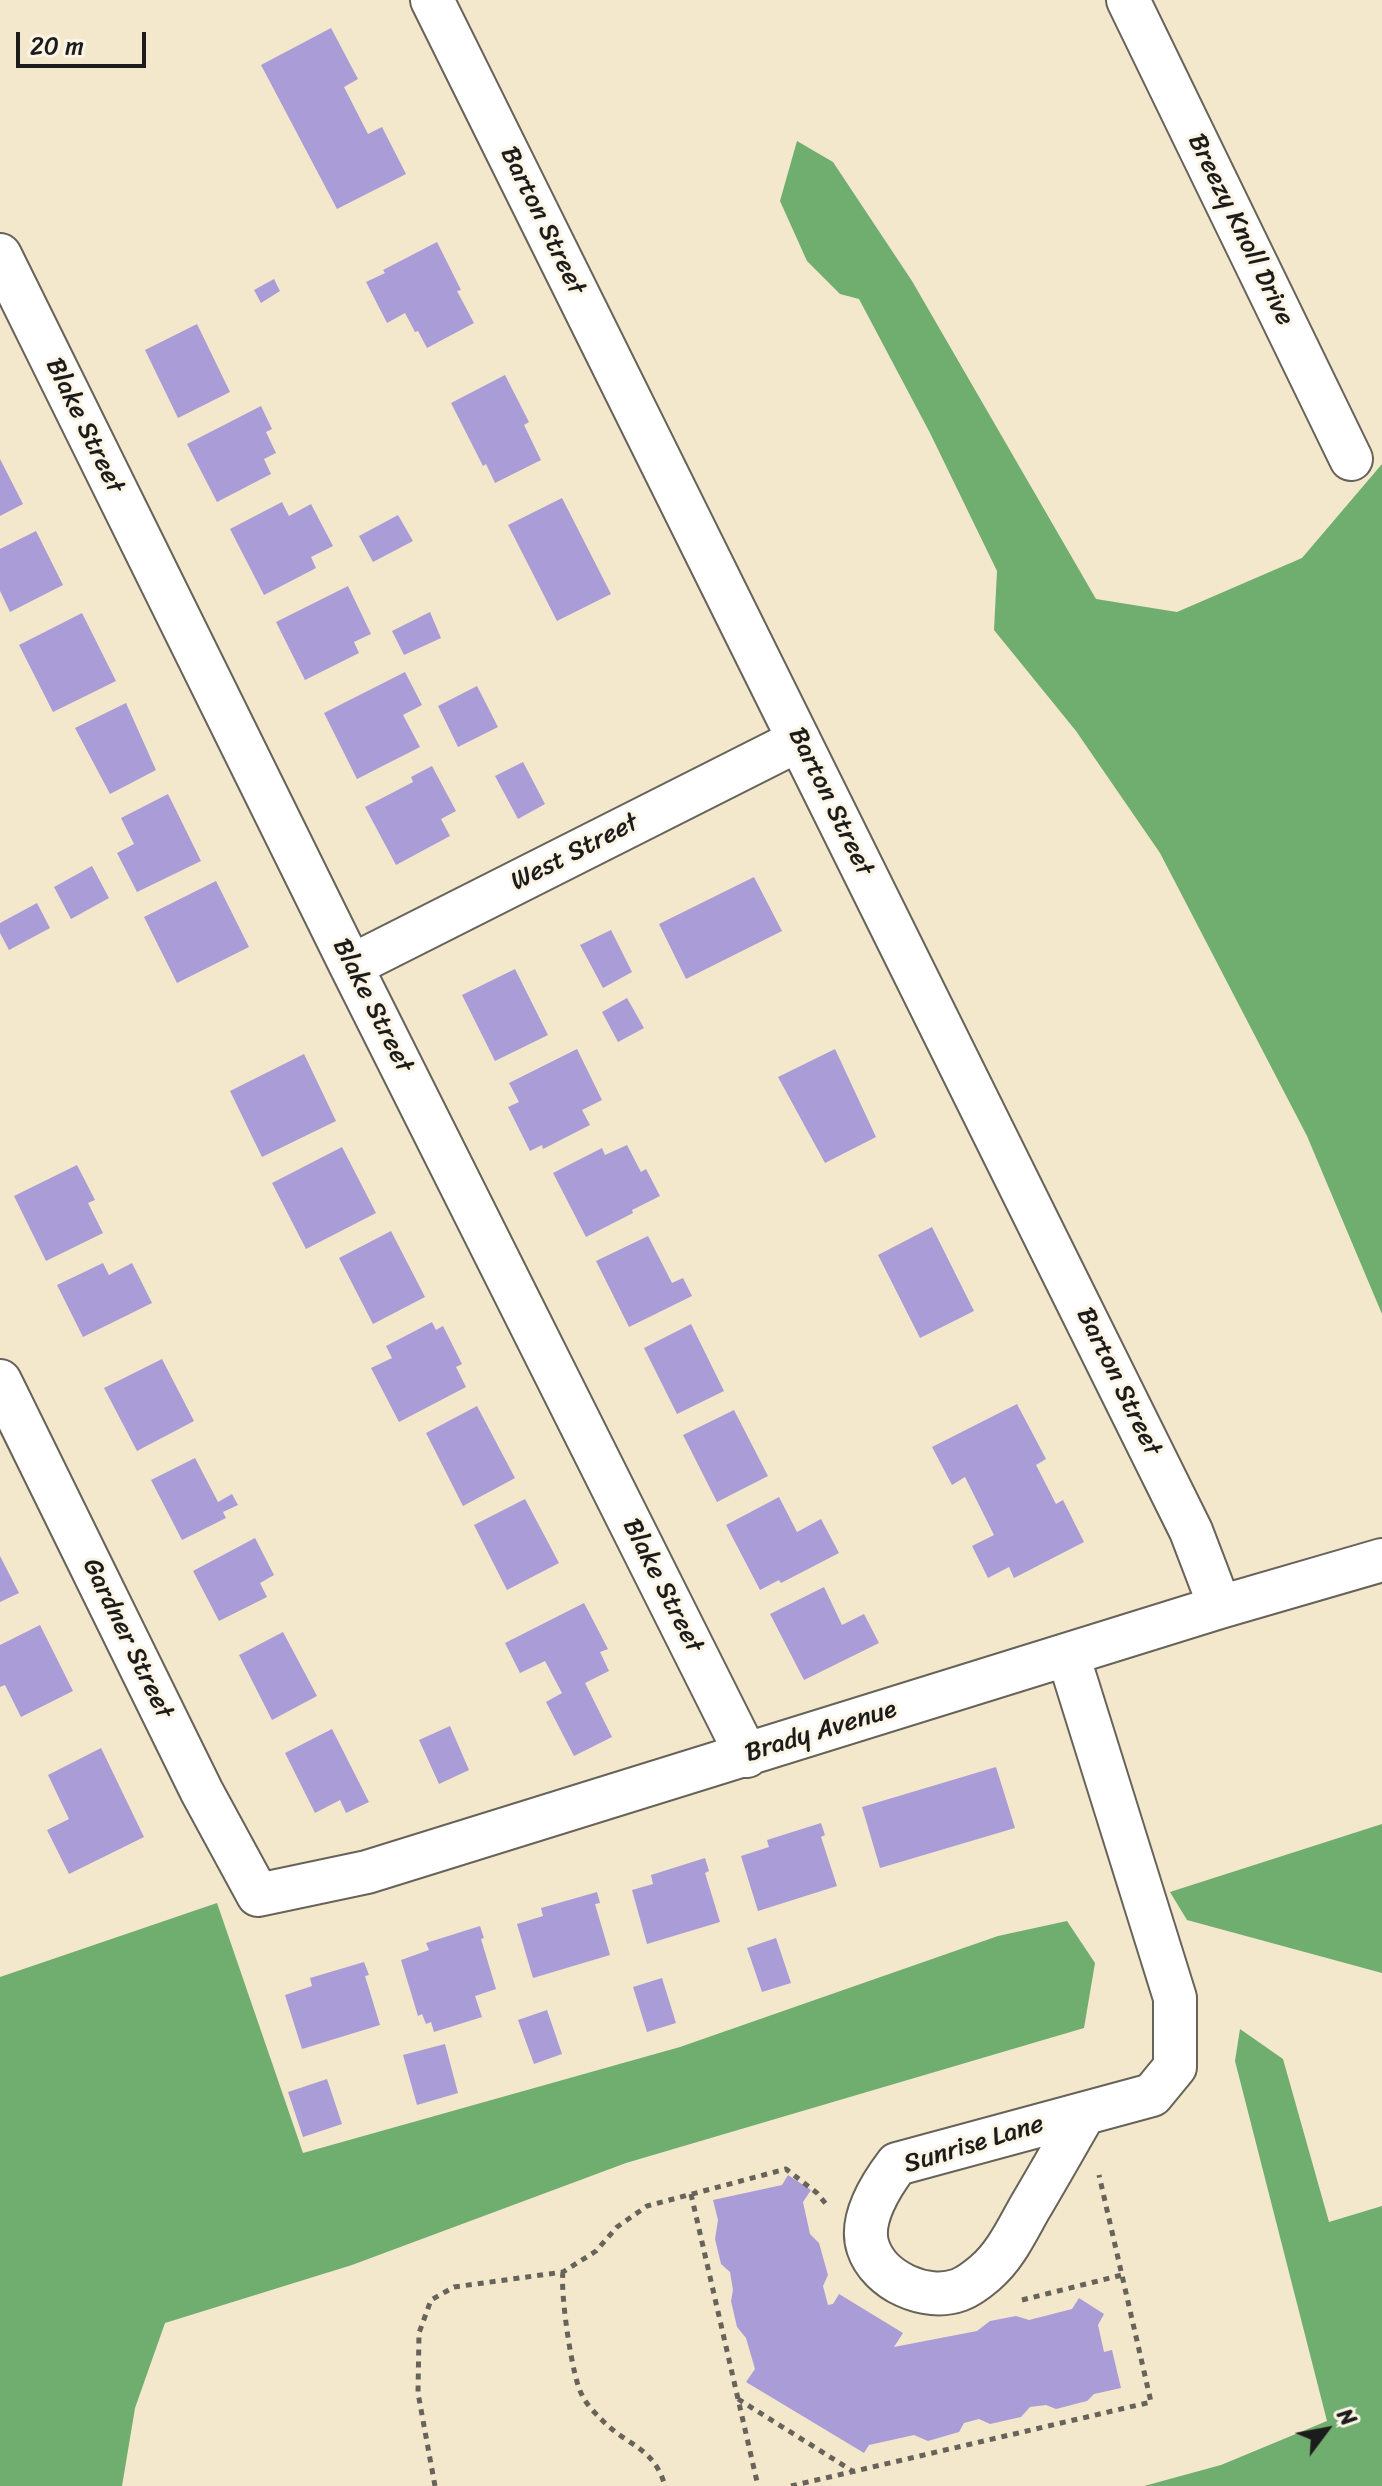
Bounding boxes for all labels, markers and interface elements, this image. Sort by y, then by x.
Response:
scale bar [20,16,150,66]
text: 20 m [30,25,84,67]
street label: Breezy Knoll Drive [1180,129,1300,331]
street label: Barton Street [493,142,591,300]
street label: Blake Street [38,353,130,499]
street label: Barton Street [781,723,879,881]
street label: West Street [506,808,644,898]
street label: Blake Street [325,934,419,1078]
street label: Barton Street [1069,1303,1167,1461]
street label: Blake Street [615,1514,709,1658]
street label: Gardner Street [75,1554,179,1724]
street label: Brady Avenue [741,1694,901,1770]
street label: Sunrise Lane [900,2109,1048,2181]
north arrow [1286,2390,1366,2470]
text: N [1326,2400,1367,2434]

